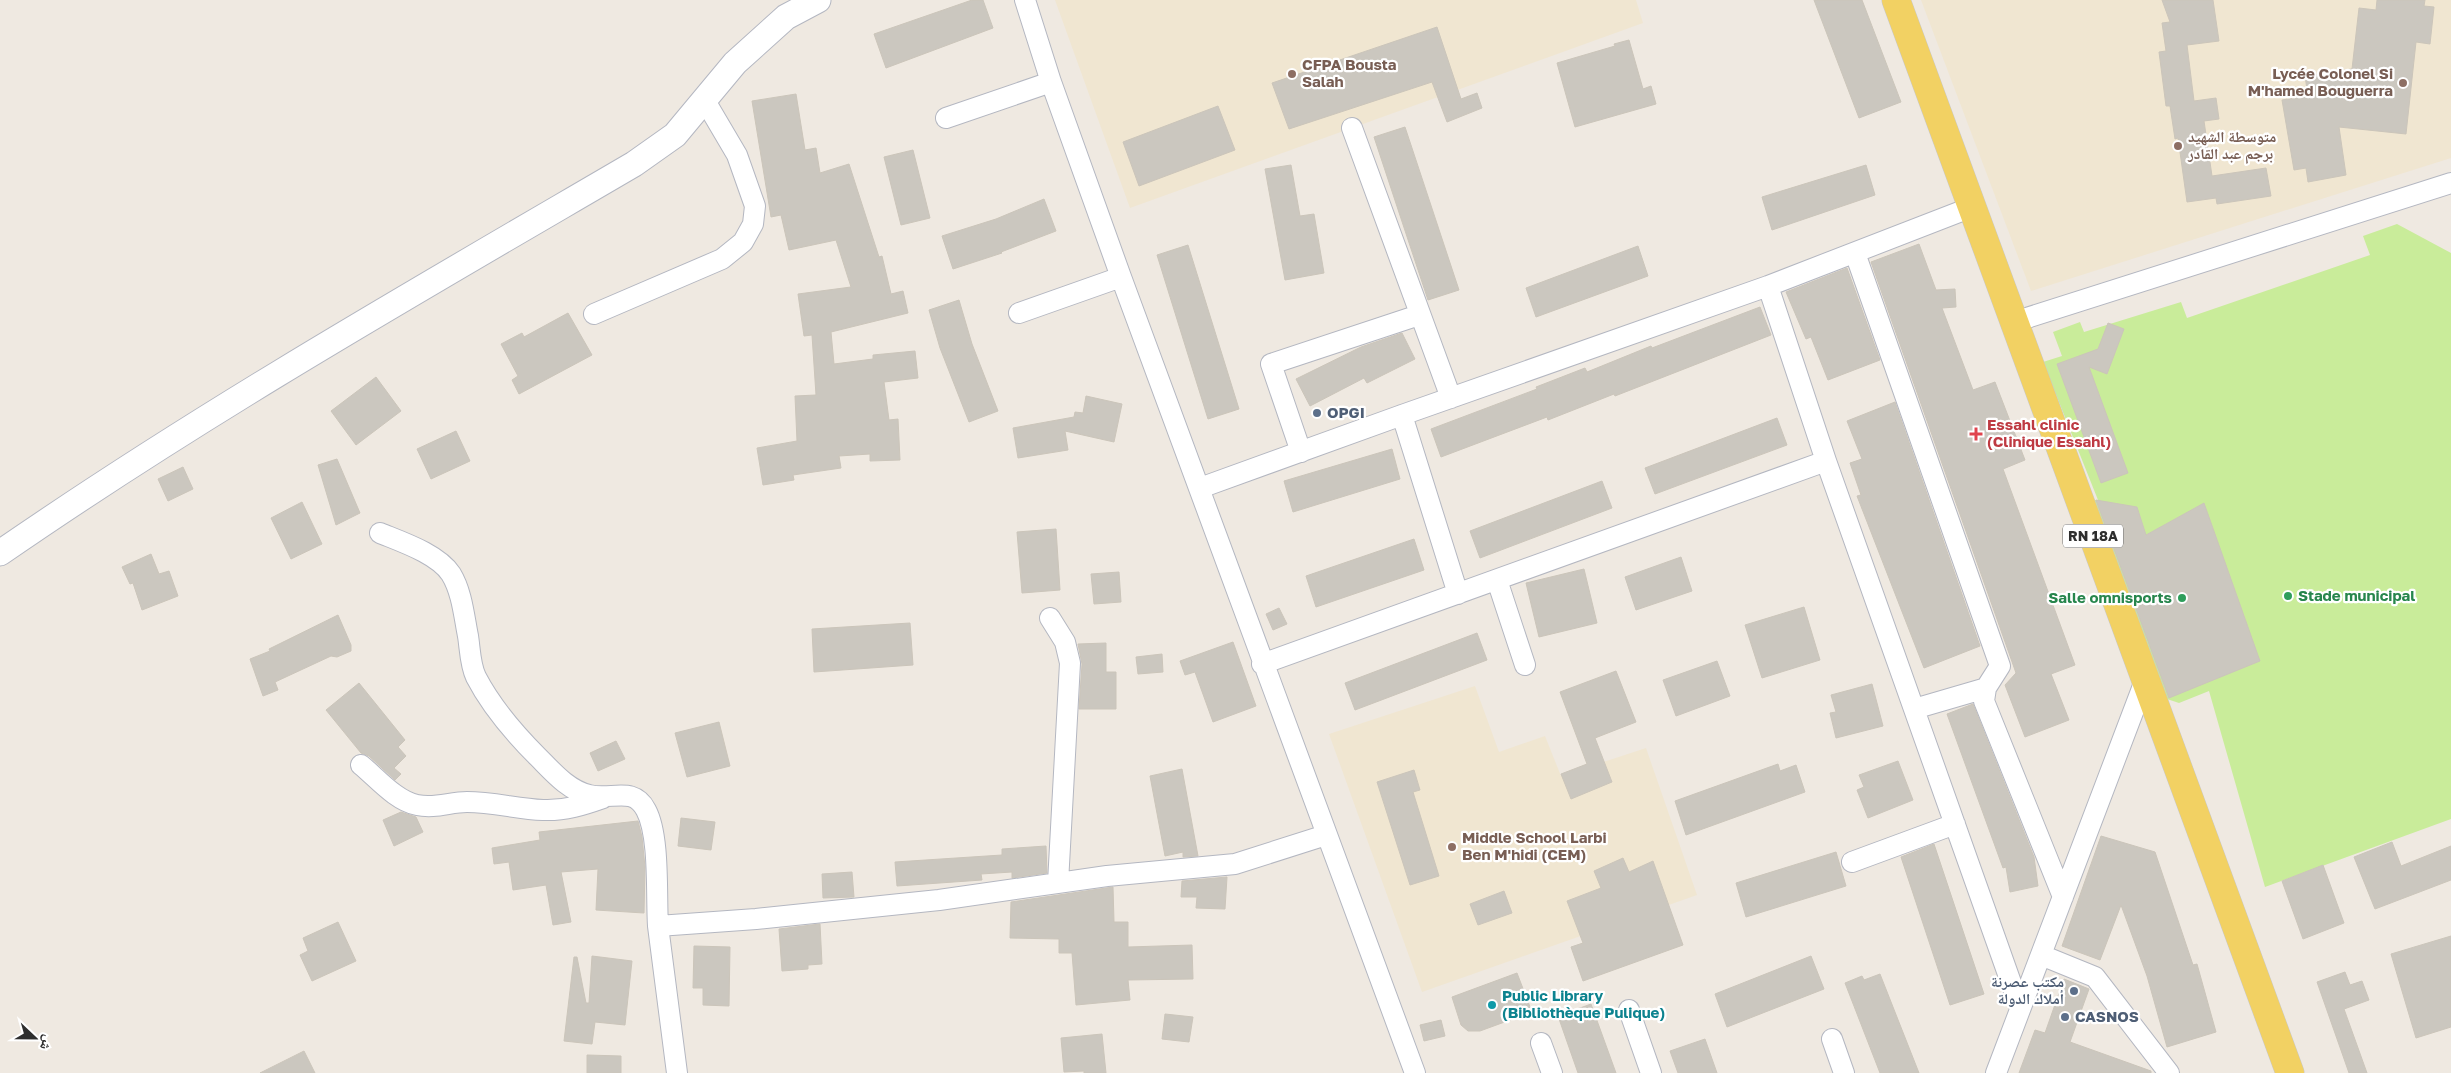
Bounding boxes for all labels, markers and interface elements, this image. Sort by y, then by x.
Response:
place label: CFPA Bousta Salah [1302,55,1397,90]
place label: Lycée Colonel Si M'hamed Bouguerra [2248,64,2393,99]
marker: CFPA Bousta Salah [1286,68,1298,80]
marker: Lycée Colonel Si M'hamed Bouguerra [2397,77,2409,89]
place label: متوسطة الشهيد برجم عبد القادر [2187,127,2276,164]
marker: متوسطة الشهيد برجم عبد القادر [2172,140,2184,152]
place label: OPGI [1327,403,1365,421]
marker: OPGI [1311,407,1323,419]
place label: Essahl clinic (Clinique Essahl) [1987,415,2111,450]
marker: Essahl clinic (Clinique Essahl) [1969,427,1983,441]
road number: RN 18A [2063,524,2123,548]
place label: Stade municipal [2298,586,2415,604]
place label: Salle omnisports [2048,588,2172,606]
marker: Stade municipal [2282,590,2294,602]
marker: Salle omnisports [2176,592,2188,604]
place label: Middle School Larbi Ben M'hidi (CEM) [1462,828,1607,863]
marker: Middle School Larbi Ben M'hidi (CEM) [1446,841,1458,853]
place label: مكتب عصرنة أملاك الدولة [1991,972,2064,1007]
marker: مكتب عصرنة أملاك الدولة [2068,985,2080,997]
place label: Public Library (Bibliothèque Pulique) [1502,986,1665,1021]
marker: Public Library (Bibliothèque Pulique) [1486,999,1498,1011]
place label: CASNOS [2075,1007,2139,1025]
marker: CASNOS [2059,1011,2071,1023]
north arrow [10,1013,60,1063]
text: ش [36,1033,58,1053]

